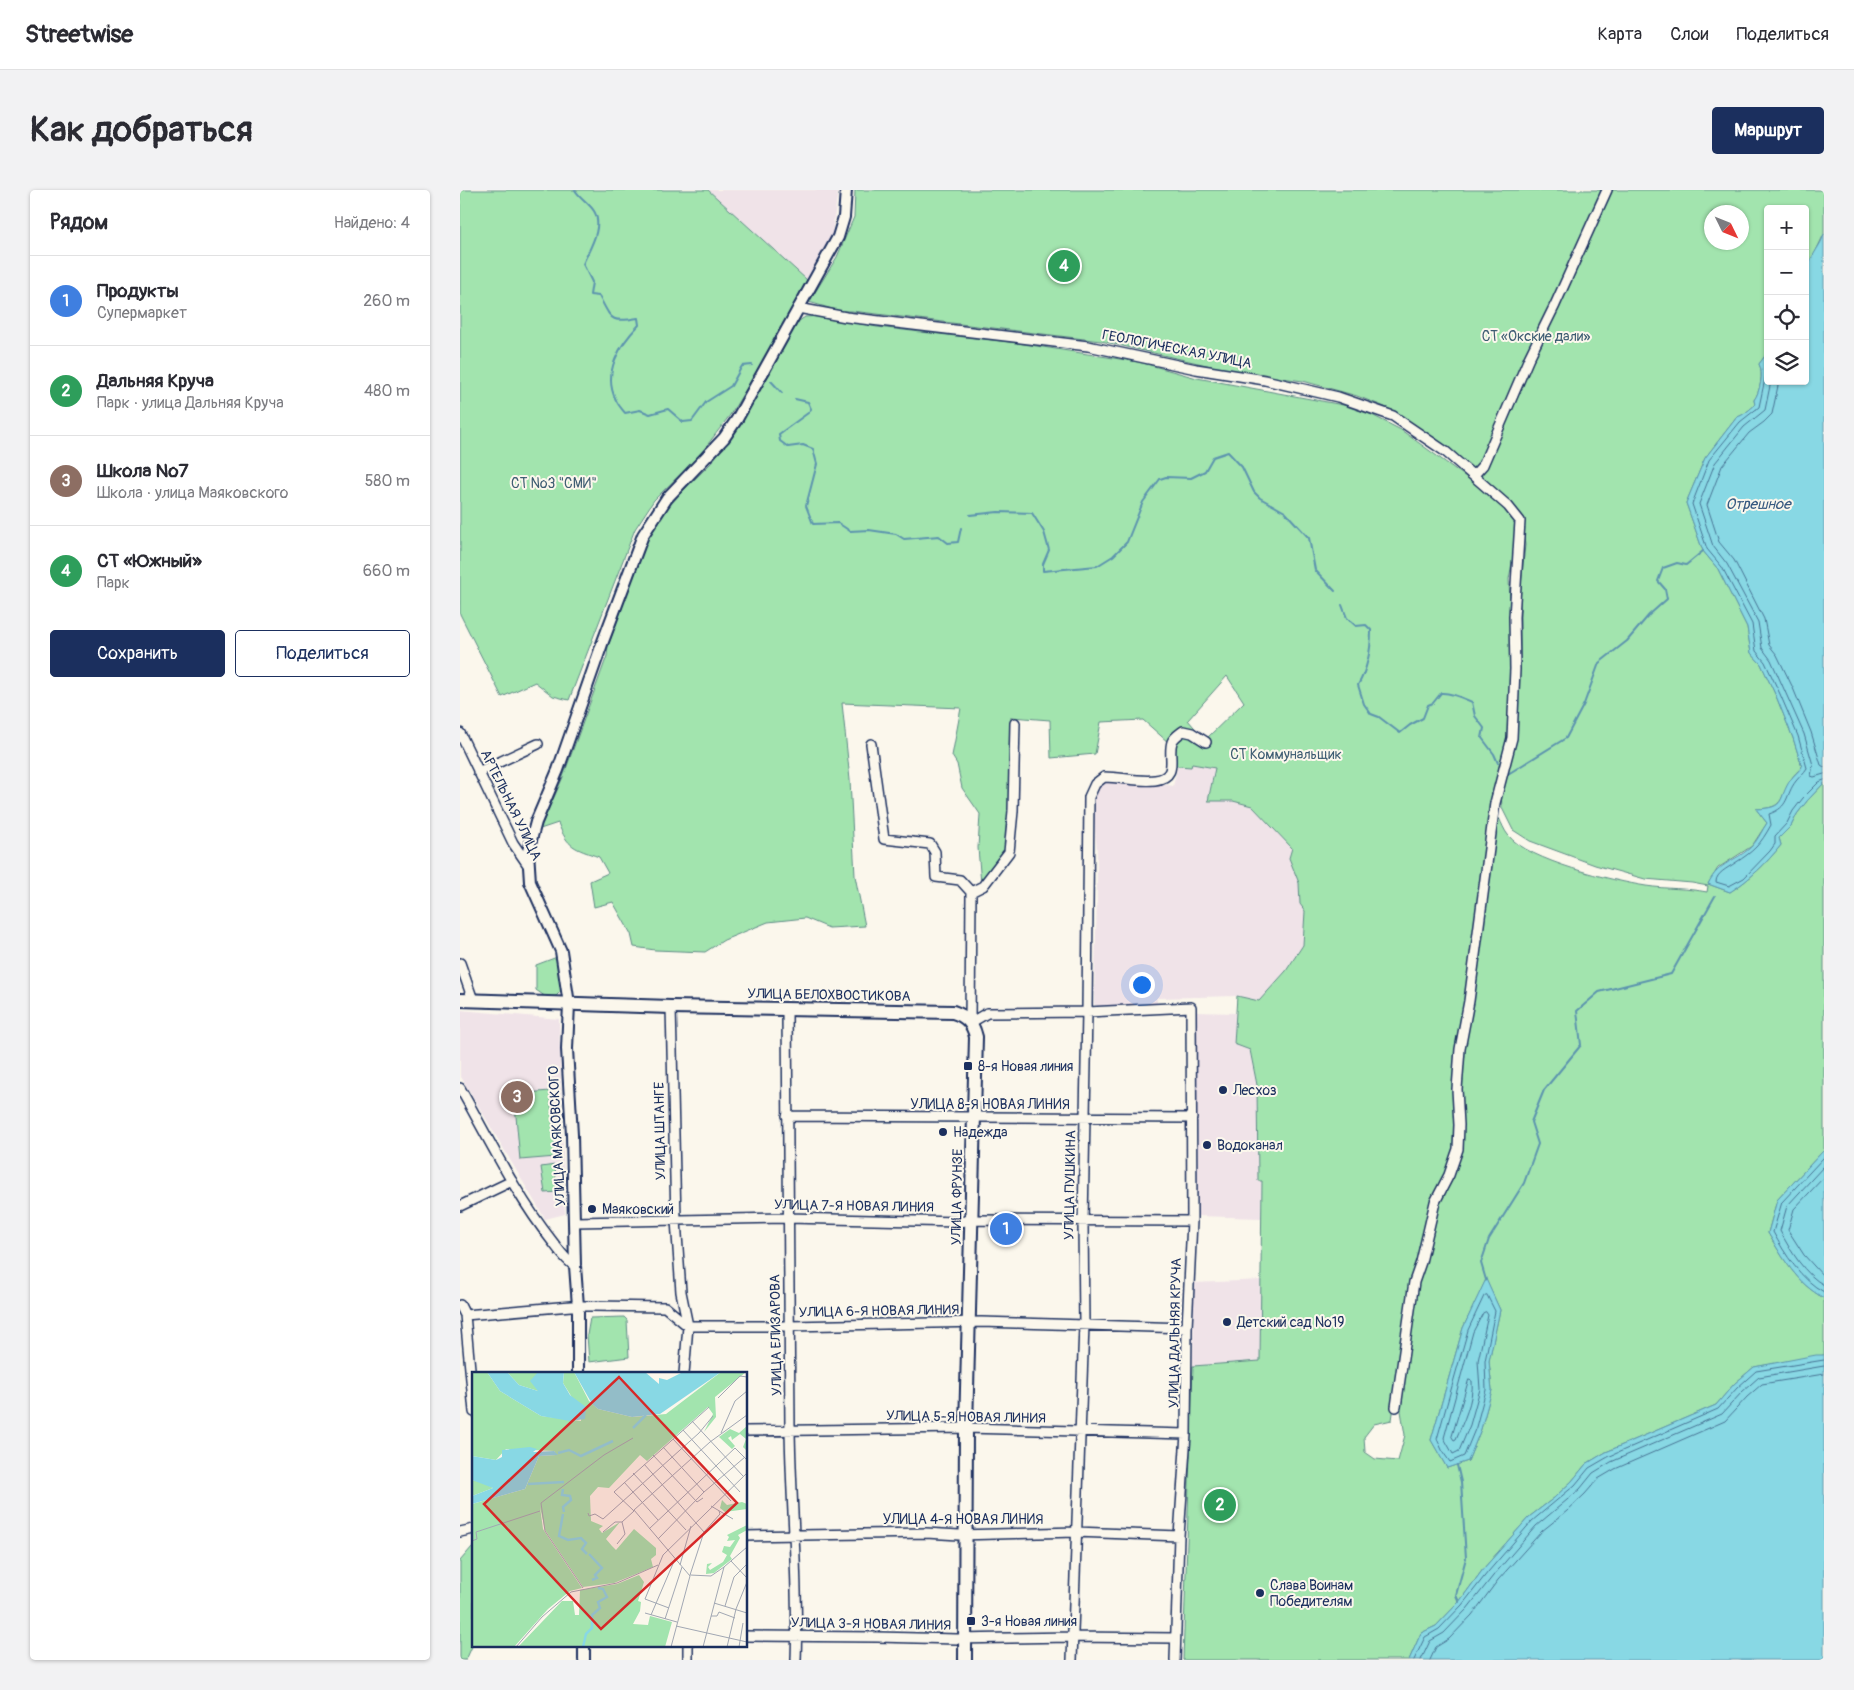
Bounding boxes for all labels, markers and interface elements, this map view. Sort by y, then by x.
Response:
text: Streetwise [25,20,133,49]
text: Карта [1598,23,1642,46]
text: Слои [1670,23,1708,46]
text: Поделиться [1736,23,1829,46]
button: Маршрут [1712,107,1824,154]
text: Как добраться [30,108,253,152]
north arrow [1704,205,1749,250]
map controls [1764,205,1809,385]
button: + [1764,205,1809,250]
text: Рядом [50,209,108,236]
text: Найдено: 4 [334,213,410,233]
pin: 4 [1048,247,1080,285]
button: − [1764,250,1809,295]
text: Продукты [97,279,179,303]
text: 1 [63,291,69,311]
text: 260 m [363,291,410,311]
button: locate [1764,295,1809,340]
text: Супермаркет [97,303,187,323]
street label: ГЕОЛОГИЧЕСКАЯ УЛИЦА [1101,326,1253,372]
park label: СТ «Окские дали» [1482,328,1590,345]
button: layers [1764,340,1809,385]
text: Дальняя Круча [97,369,214,393]
text: 2 [62,381,70,401]
text: 480 m [364,381,410,401]
text: Парк · улица Дальняя Круча [97,393,284,413]
text: Школа №7 [97,459,189,483]
text: 3 [62,471,70,491]
text: 580 m [365,471,410,491]
park label: СТ №3 "СМИ" [511,475,597,492]
text: Школа · улица Маяковского [97,483,288,503]
water label: Отрешное [1725,495,1792,514]
text: СТ «Южный» [97,549,202,573]
text: 4 [61,561,71,581]
text: 660 m [363,561,410,581]
text: Парк [97,573,130,593]
button: Сохранить [50,630,225,677]
button: Поделиться [235,630,410,677]
park label: СТ Коммунальщик [1230,746,1342,763]
street label: АРТЕЛЬНАЯ УЛИЦА [477,747,545,863]
your location [1129,972,1155,998]
street label: УЛИЦА БЕЛОХВОСТИКОВА [747,985,911,1005]
place label: 8-я Новая линия [978,1058,1073,1075]
marker: 8-я Новая линия [962,1060,974,1072]
street label: УЛИЦА МАЯКОВСКОГО [545,1065,569,1207]
pin: 3 [501,1078,533,1116]
street label: УЛИЦА ШТАНГЕ [651,1082,669,1180]
place label: Лесхоз [1232,1082,1277,1099]
marker: Лесхоз [1217,1084,1229,1096]
street label: УЛИЦА 8-Я НОВАЯ ЛИНИЯ [910,1096,1070,1113]
place label: Надежда [953,1124,1008,1141]
marker: Надежда [937,1126,949,1138]
street label: УЛИЦА ПУШКИНА [1061,1130,1079,1240]
place label: Водоканал [1217,1137,1283,1154]
marker: Водоканал [1201,1139,1213,1151]
street label: УЛИЦА ФРУНЗЕ [948,1149,966,1245]
street label: УЛИЦА 7-Я НОВАЯ ЛИНИЯ [774,1196,934,1216]
place label: Маяковский [602,1201,674,1218]
marker: Маяковский [586,1203,598,1215]
pin: 1 [990,1210,1022,1248]
street label: УЛИЦА ДАЛЬНЯЯ КРУЧА [1165,1258,1185,1408]
street label: УЛИЦА ЕЛИЗАРОВА [766,1274,786,1396]
street label: УЛИЦА 6-Я НОВАЯ ЛИНИЯ [799,1301,959,1321]
place label: Детский сад №19 [1236,1314,1344,1331]
marker: Детский сад №19 [1221,1316,1233,1328]
inset map [472,1372,748,1648]
street label: УЛИЦА 5-Я НОВАЯ ЛИНИЯ [886,1407,1046,1427]
pin: 2 [1204,1486,1236,1524]
street label: УЛИЦА 4-Я НОВАЯ ЛИНИЯ [883,1511,1043,1528]
place label: Слава Воинам Победителям [1270,1577,1353,1610]
marker: Слава Воинам Победителям [1254,1587,1266,1599]
place label: 3-я Новая линия [981,1613,1077,1630]
street label: УЛИЦА 3-Я НОВАЯ ЛИНИЯ [791,1614,951,1634]
marker: 3-я Новая линия [965,1615,977,1627]

